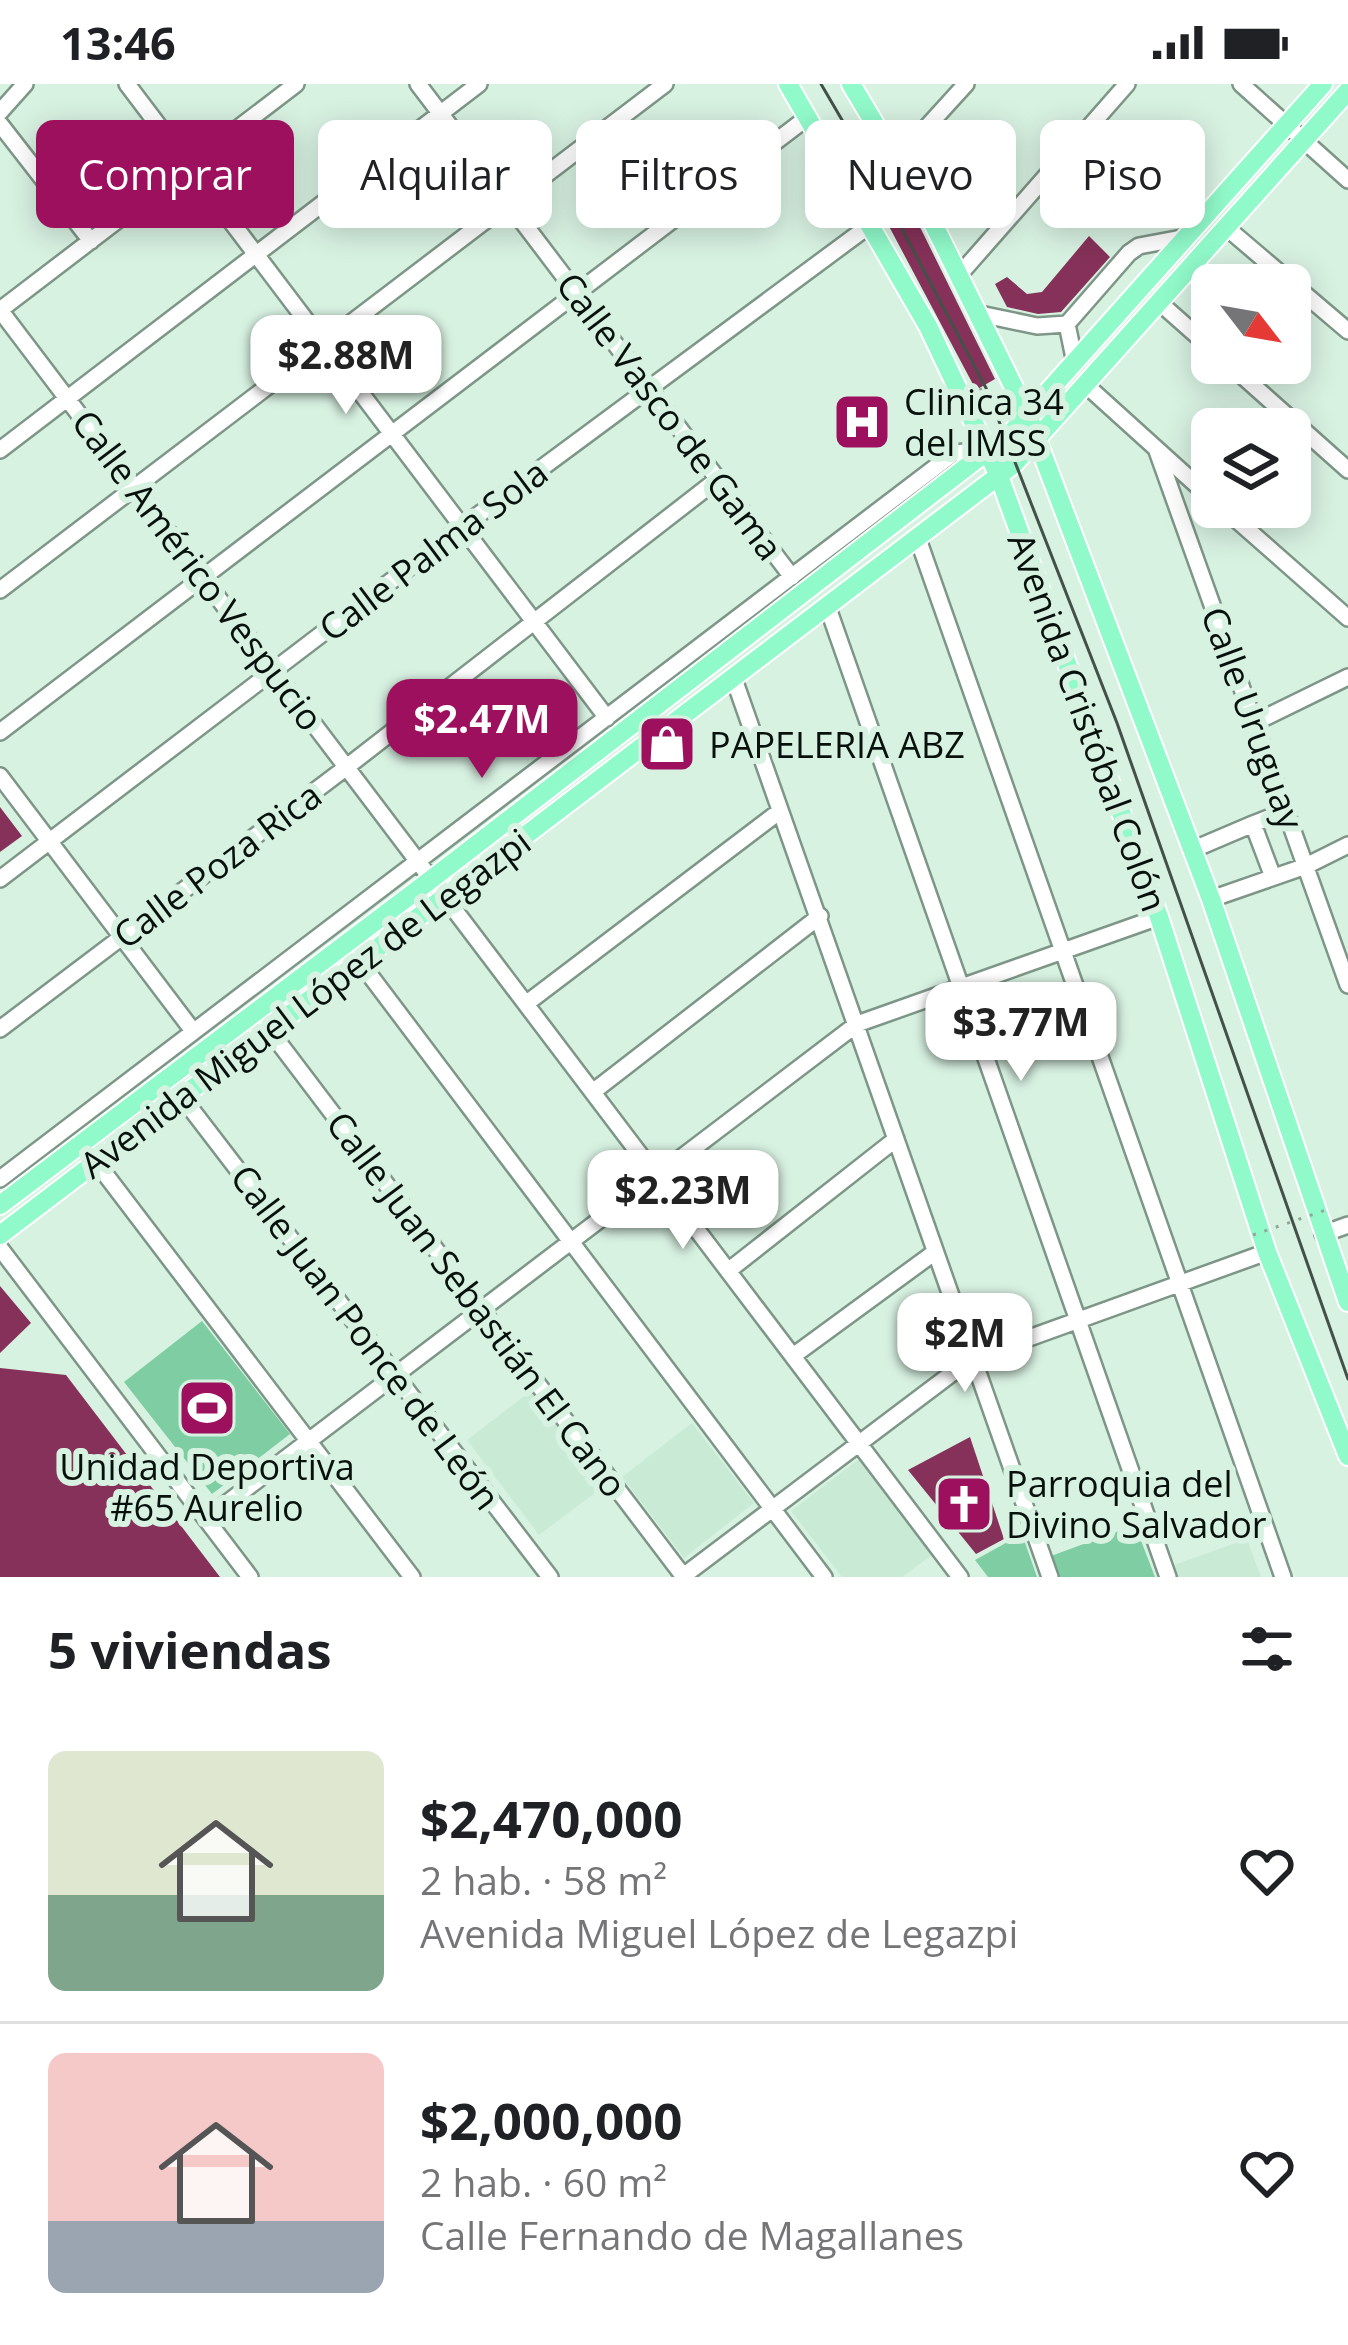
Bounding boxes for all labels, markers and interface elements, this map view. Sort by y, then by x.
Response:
text: 13:46 [60,12,176,73]
chip: Comprar [36,120,294,228]
chip: Alquilar [318,120,552,228]
chip: Filtros [576,120,781,228]
chip: Nuevo [805,120,1016,228]
chip: Piso [1040,120,1205,228]
street label: Calle Vasco de Gama [546,262,794,570]
north arrow [1191,264,1311,384]
map controls [1191,264,1311,528]
pin: $2.88M [248,315,444,417]
text: $2.88M [277,327,415,380]
place label: Clinica 34 del IMSS [904,377,1064,467]
hospital icon: Clinica 34 del IMSS [831,391,893,453]
street label: Calle Américo Vespucio [61,400,335,740]
button: layers [1191,408,1311,528]
street label: Calle Palma Sola [309,448,557,652]
street label: Avenida Cristóbal Colón [997,526,1179,918]
street label: Calle Uruguay [1190,600,1316,837]
pin: $2.47M [384,679,580,781]
text: $2.47M [413,691,551,744]
shop icon: PAPELERIA ABZ [636,713,698,775]
place label: PAPELERIA ABZ [709,720,965,769]
street label: Calle Poza Rica [103,771,331,959]
street label: Avenida Miguel López de Legazpi [70,817,540,1189]
pin: $3.77M [923,982,1119,1084]
text: $3.77M [952,994,1090,1047]
street label: Calle Juan Sebastián El Cano [316,1101,638,1507]
pin: $2.23M [585,1150,781,1252]
street label: Calle Juan Ponce de León [220,1154,512,1520]
text: $2.23M [614,1162,752,1215]
pin: $2M [907,1293,1023,1395]
text: $2M [924,1305,1006,1358]
sports icon: Unidad Deportiva #65 Aurelio [176,1377,238,1439]
place label: Unidad Deportiva #65 Aurelio [59,1442,355,1532]
place label: Parroquia del Divino Salvador [1006,1459,1267,1549]
church icon: Parroquia del Divino Salvador [933,1473,995,1535]
text: 5 viviendas [48,1614,332,1684]
icon: filters [1234,1616,1300,1682]
text: $2,470,000 [420,1783,682,1853]
icon: home [144,1799,288,1943]
icon: heart [1234,1838,1300,1904]
text: 2 hab. · 58 m² [420,1853,667,1906]
text: Avenida Miguel López de Legazpi [420,1906,1018,1959]
text: $2,000,000 [420,2085,682,2155]
icon: home [144,2101,288,2245]
icon: heart [1234,2140,1300,2206]
text: 2 hab. · 60 m² [420,2155,667,2208]
text: Calle Fernando de Magallanes [420,2208,964,2261]

